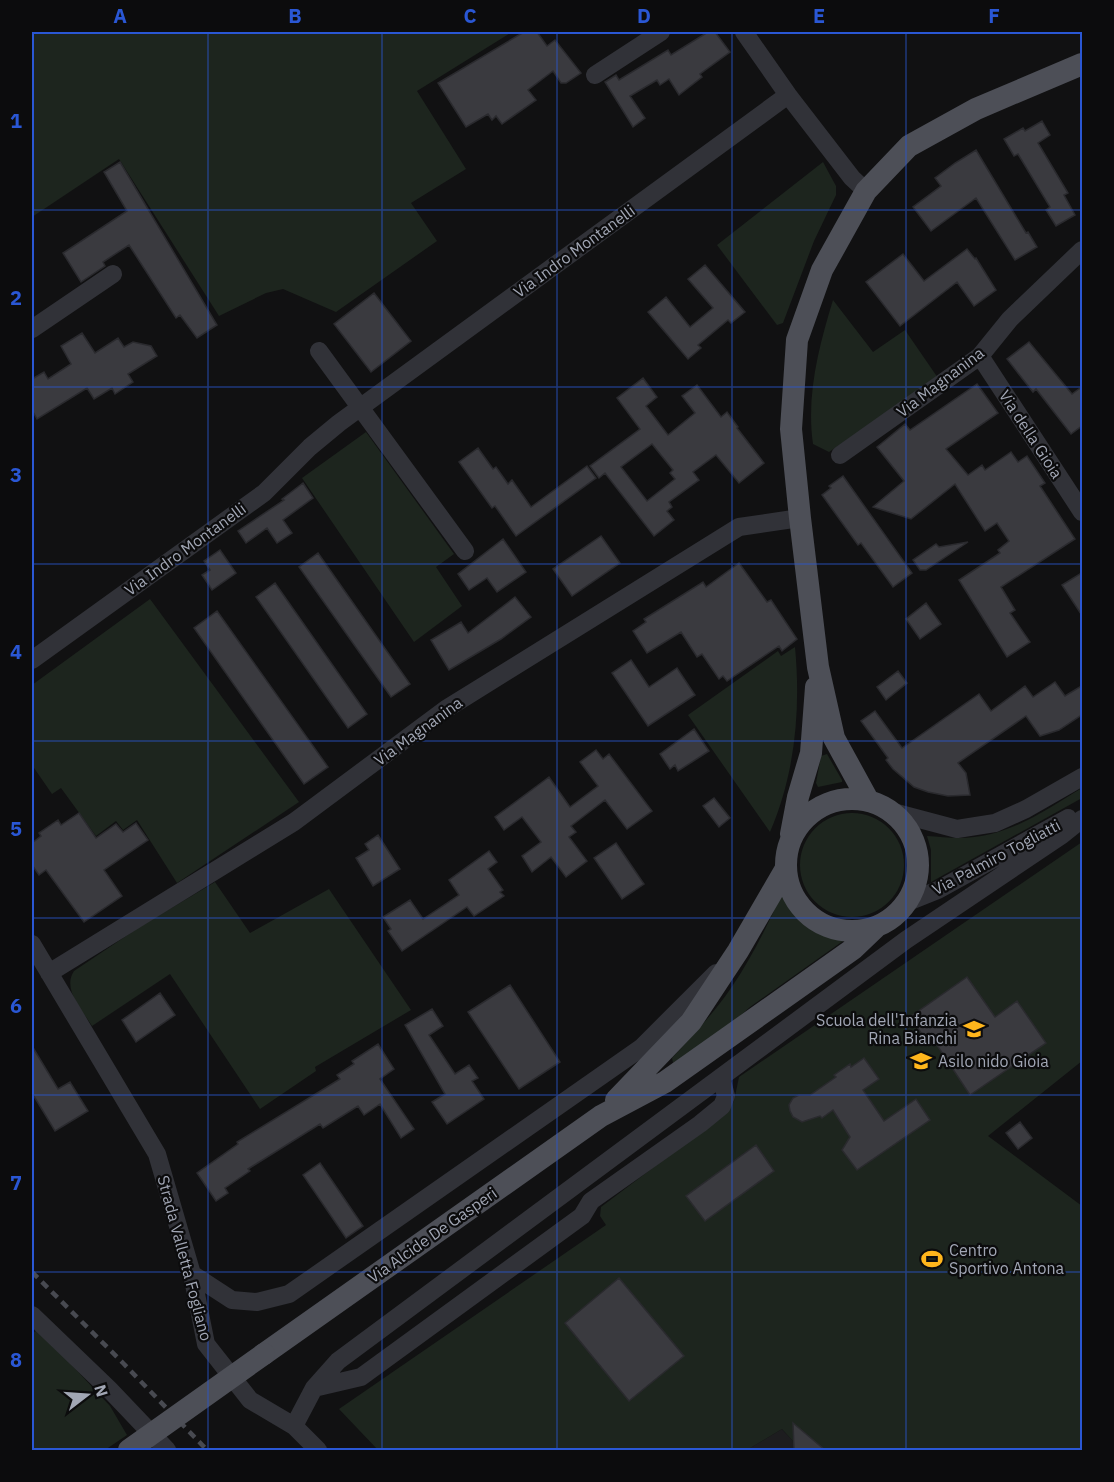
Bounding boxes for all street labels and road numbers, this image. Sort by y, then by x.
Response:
street label: Via Indro Montanelli [509,200,639,302]
street label: Via Magnanina [892,342,988,421]
street label: Via della Gioia [995,386,1067,482]
street label: Via Indro Montanelli [120,498,250,600]
street label: Via Magnanina [370,692,466,770]
street label: Via Palmiro Togliatti [928,815,1064,899]
street label: Strada Valletta Fogliano [153,1173,217,1343]
street label: Via Alcide De Gasperi [363,1183,501,1287]

